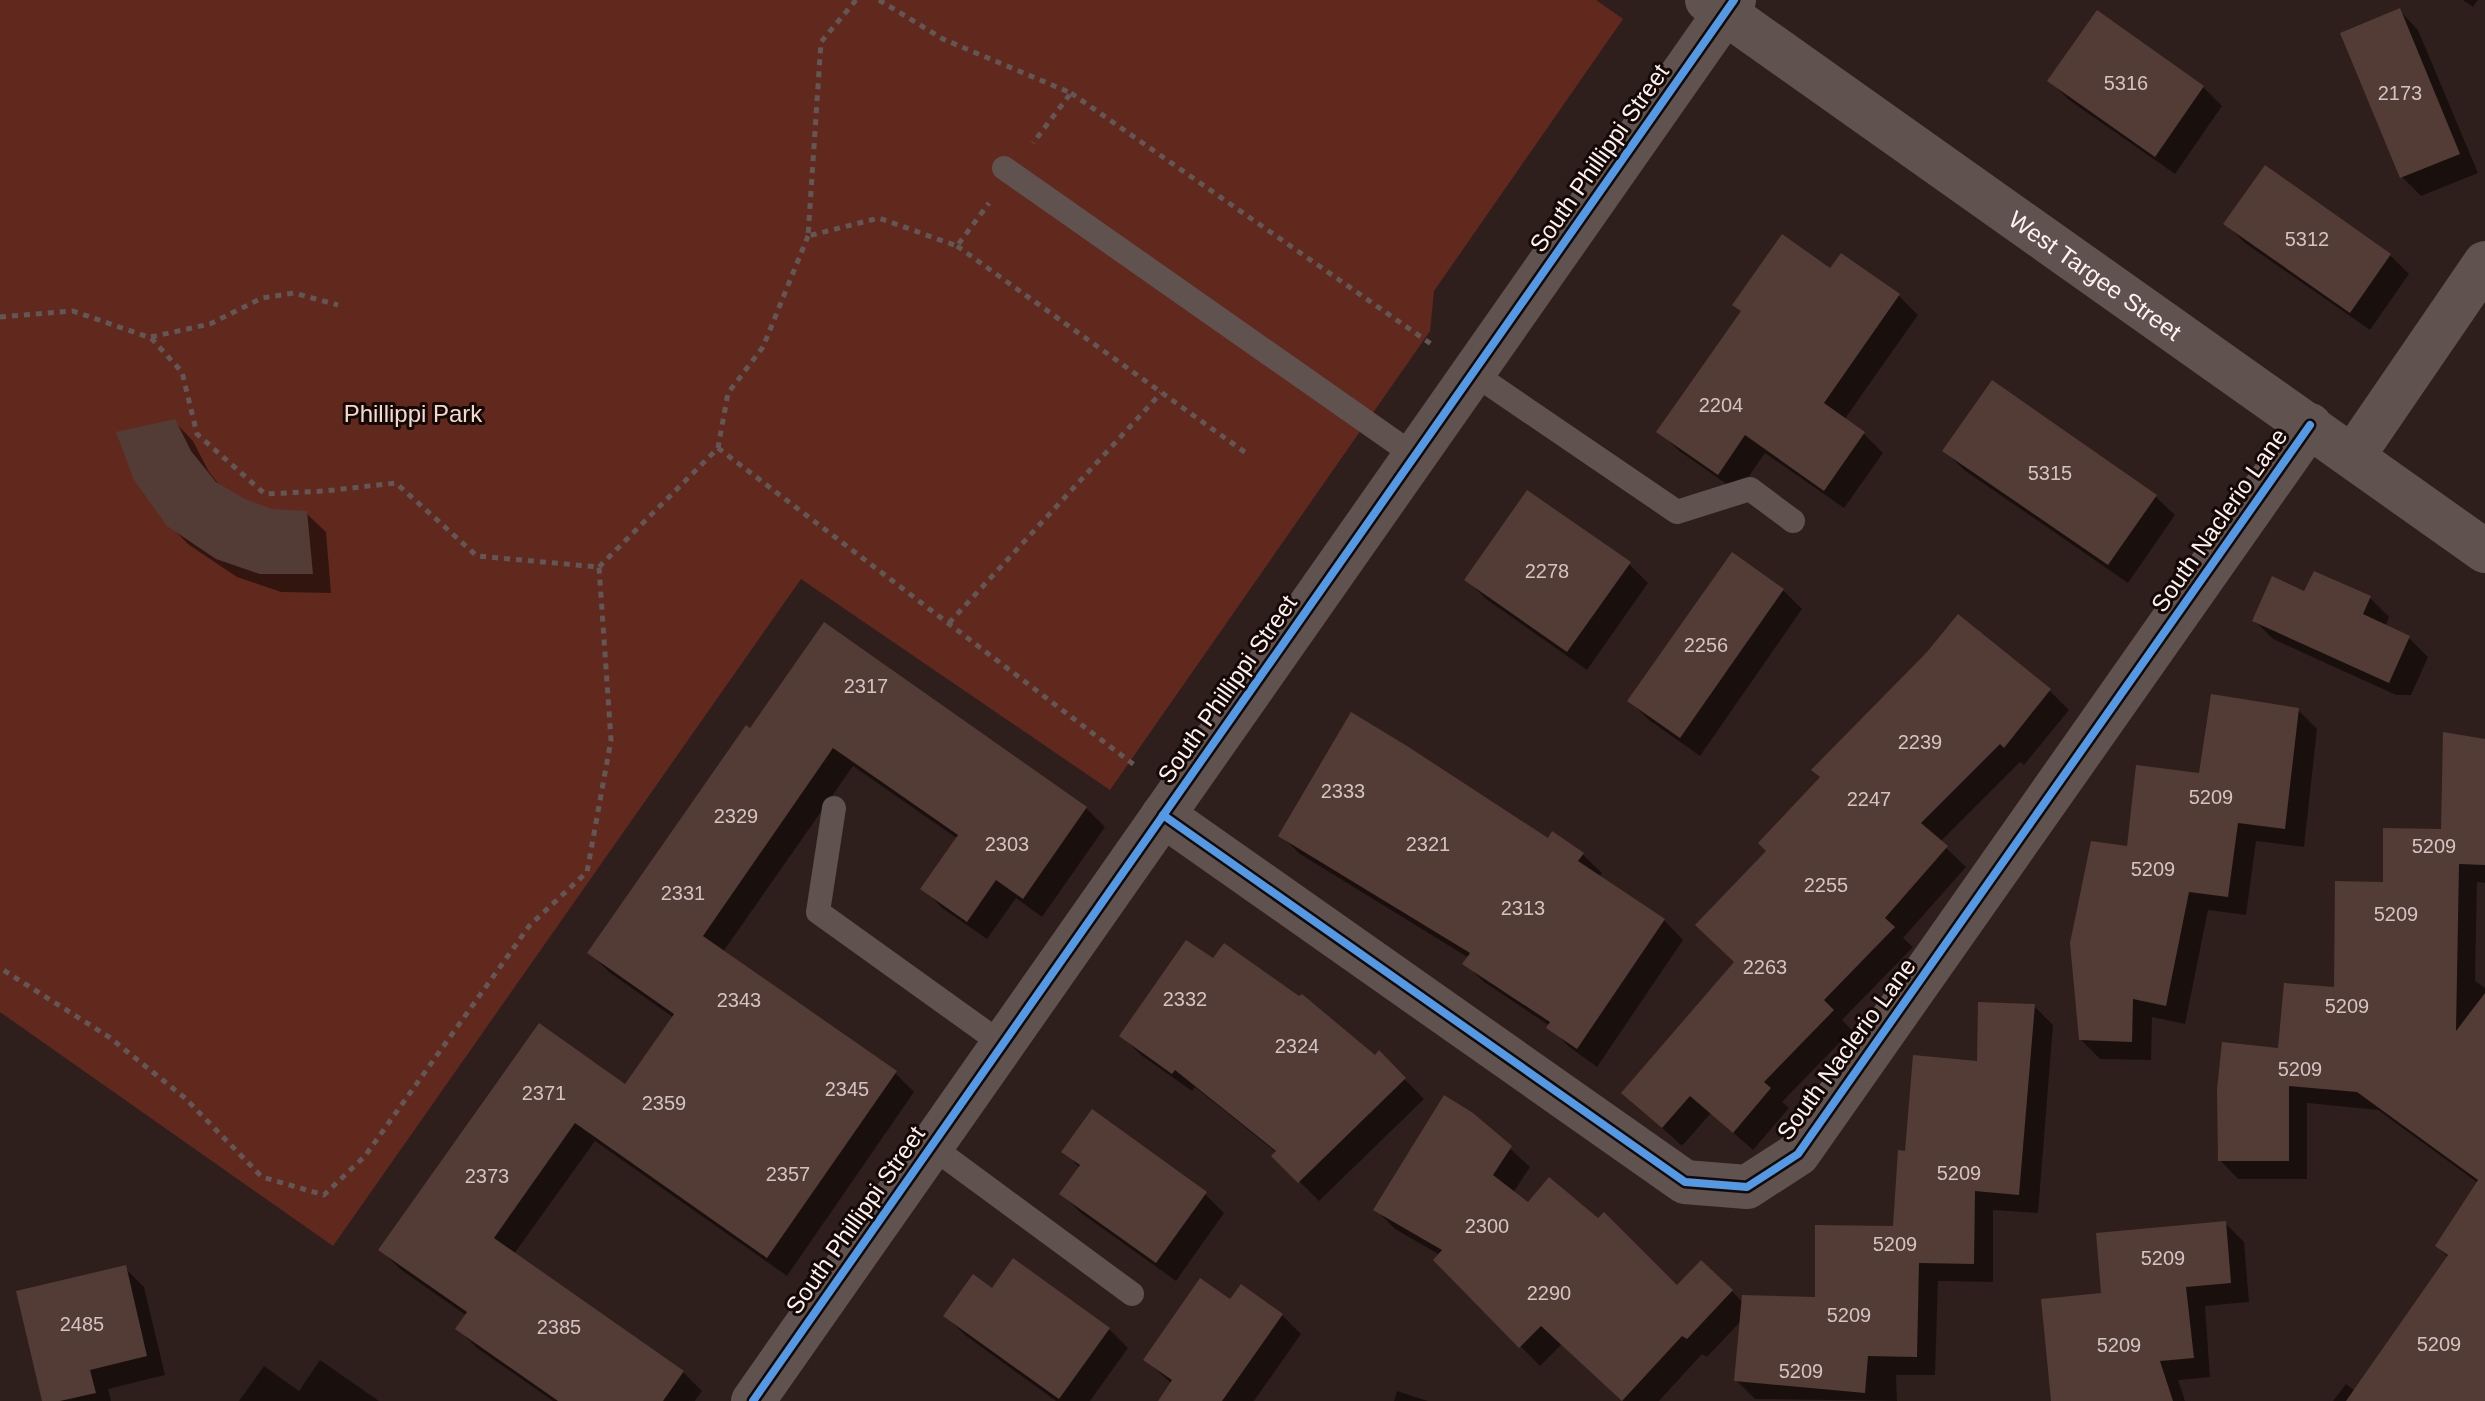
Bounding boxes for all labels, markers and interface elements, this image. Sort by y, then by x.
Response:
street label: South Phillippi Street [1524,59,1674,257]
house number: 5316 [2104,72,2148,94]
house number: 2173 [2378,82,2422,104]
street label: West Targee Street [2004,205,2187,345]
house number: 5312 [2285,228,2329,250]
house number: 2204 [1699,394,1743,416]
park label: Phillippi Park [344,400,483,427]
street label: South Naclerio Lane [2146,423,2292,617]
house number: 5315 [2028,462,2072,484]
house number: 2278 [1525,560,1569,582]
street label: South Phillippi Street [1152,590,1302,788]
house number: 2256 [1684,634,1728,656]
house number: 2317 [844,675,888,697]
house number: 2239 [1898,731,1942,753]
house number: 2333 [1321,780,1365,802]
house number: 5209 [2189,786,2233,808]
house number: 2247 [1847,788,1891,810]
house number: 2329 [714,805,758,827]
house number: 2303 [985,833,1029,855]
house number: 2321 [1406,833,1450,855]
house number: 5209 [2412,835,2456,857]
house number: 5209 [2131,858,2175,880]
house number: 2255 [1804,874,1848,896]
house number: 2331 [661,882,705,904]
house number: 2313 [1501,897,1545,919]
house number: 5209 [2374,903,2418,925]
street label: South Naclerio Lane [1771,953,1921,1145]
house number: 2263 [1743,956,1787,978]
house number: 2332 [1163,988,1207,1010]
house number: 2343 [717,989,761,1011]
house number: 5209 [2325,995,2369,1017]
house number: 2324 [1275,1035,1319,1057]
house number: 5209 [2278,1058,2322,1080]
house number: 2345 [825,1078,869,1100]
house number: 2371 [522,1082,566,1104]
house number: 2359 [642,1092,686,1114]
street label: South Phillippi Street [780,1121,930,1319]
house number: 5209 [1937,1162,1981,1184]
house number: 2357 [766,1163,810,1185]
house number: 2373 [465,1165,509,1187]
house number: 2300 [1465,1215,1509,1237]
house number: 5209 [1873,1233,1917,1255]
house number: 5209 [2141,1247,2185,1269]
house number: 2290 [1527,1282,1571,1304]
house number: 5209 [1827,1304,1871,1326]
house number: 2485 [60,1313,104,1335]
house number: 2385 [537,1316,581,1338]
house number: 5209 [2417,1333,2461,1355]
house number: 5209 [2097,1334,2141,1356]
house number: 5209 [1779,1360,1823,1382]

